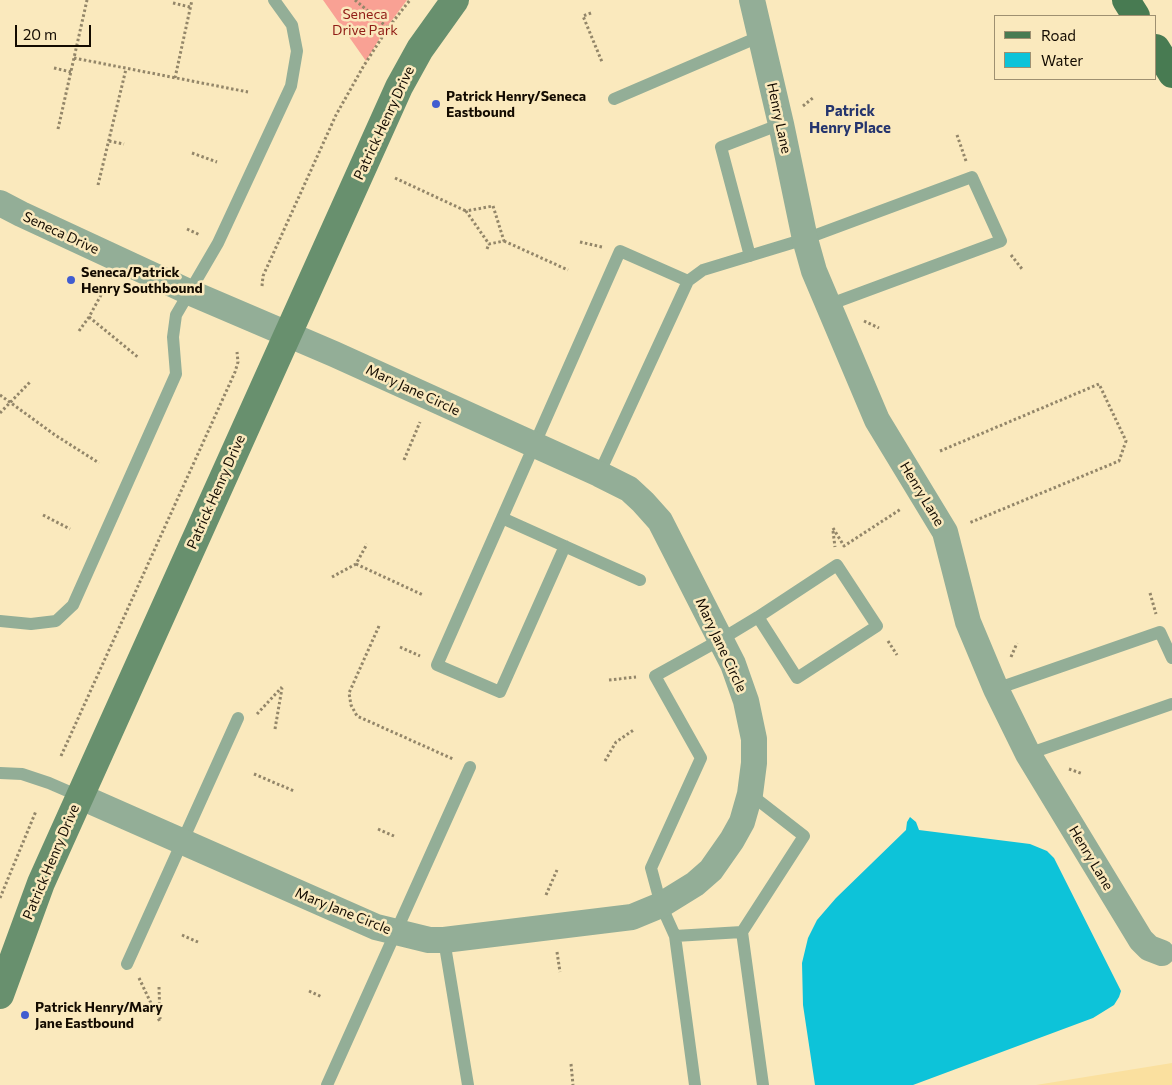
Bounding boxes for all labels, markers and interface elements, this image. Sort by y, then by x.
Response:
park label: Seneca Drive Park [332,6,398,38]
scale bar [18,15,94,47]
legend [994,15,1157,80]
text: 20 m [23,25,57,43]
text: Road [1041,26,1076,44]
text: Water [1041,51,1083,69]
street label: Patrick Henry Drive [350,63,418,183]
street label: Henry Lane [763,81,795,155]
place label: Patrick Henry/Seneca Eastbound [446,88,586,120]
marker: Patrick Henry/Seneca Eastbound [430,98,442,110]
district label: Patrick Henry Place [809,102,891,137]
street label: Seneca Drive [20,208,102,258]
place label: Seneca/Patrick Henry Southbound [81,264,203,296]
marker: Seneca/Patrick Henry Southbound [65,274,77,286]
street label: Mary Jane Circle [363,361,463,419]
street label: Patrick Henry Drive [183,432,249,552]
street label: Henry Lane [896,459,948,529]
street label: Mary Jane Circle [692,595,750,695]
street label: Patrick Henry Drive [19,802,83,922]
street label: Henry Lane [1065,823,1117,893]
street label: Mary Jane Circle [293,884,393,938]
place label: Patrick Henry/Mary Jane Eastbound [35,999,163,1032]
marker: Patrick Henry/Mary Jane Eastbound [19,1009,31,1021]

